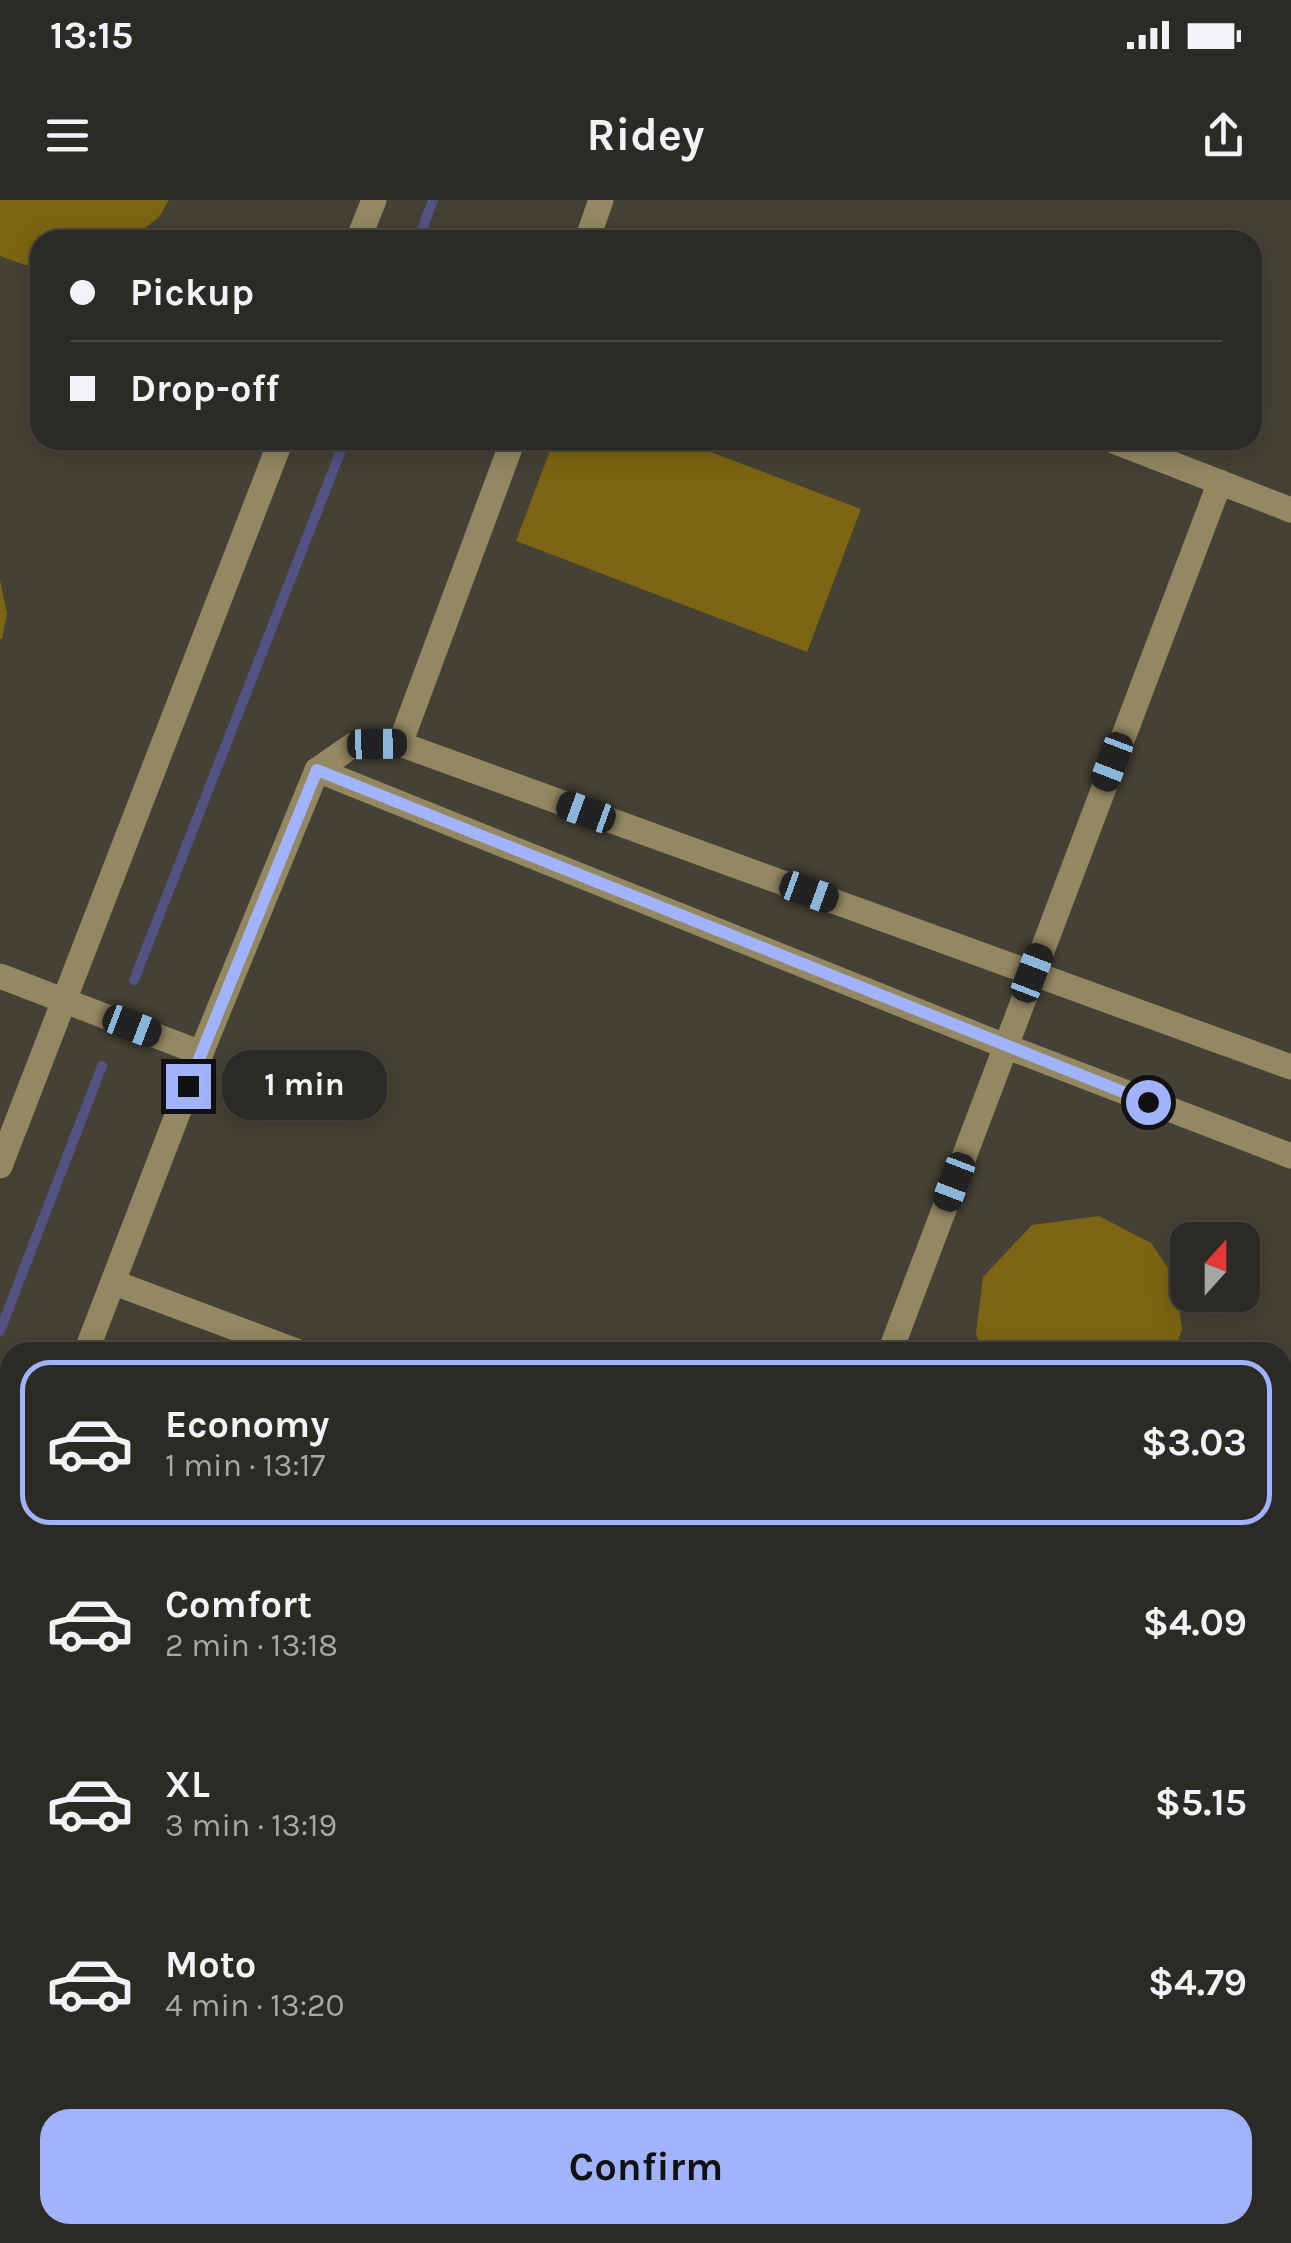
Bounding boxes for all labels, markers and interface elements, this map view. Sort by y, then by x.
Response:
text: 13:15 [50,13,133,58]
icon: menu [40,108,95,163]
icon: share [1196,108,1251,163]
text: Ridey [587,109,704,161]
text: Pickup [130,270,254,315]
text: Drop-off [130,366,279,411]
car [347,728,407,760]
car [1087,729,1137,795]
car [553,788,619,836]
car [776,868,842,916]
car [1007,940,1057,1006]
car [99,1001,165,1051]
callout: 1 min [223,1051,388,1121]
route end [166,1064,211,1109]
text: 1 min [264,1066,345,1103]
route start [1126,1080,1171,1125]
car [929,1149,979,1215]
north arrow [1170,1222,1260,1312]
map controls [1170,1222,1260,1312]
icon: car [45,1398,135,1488]
text: Economy [165,1402,329,1447]
text: $3.03 [1141,1420,1247,1465]
text: 1 min · 13:17 [165,1447,325,1484]
icon: car [45,1578,135,1668]
text: Comfort [165,1582,312,1627]
text: $4.09 [1143,1600,1247,1645]
text: 2 min · 13:18 [165,1627,338,1664]
icon: car [45,1758,135,1848]
text: XL [165,1762,210,1807]
text: $5.15 [1155,1780,1247,1825]
text: 3 min · 13:19 [165,1807,337,1844]
icon: car [45,1938,135,2028]
text: Moto [165,1942,256,1987]
text: $4.79 [1148,1960,1247,2005]
text: 4 min · 13:20 [165,1987,345,2024]
button: Confirm [40,2109,1252,2224]

